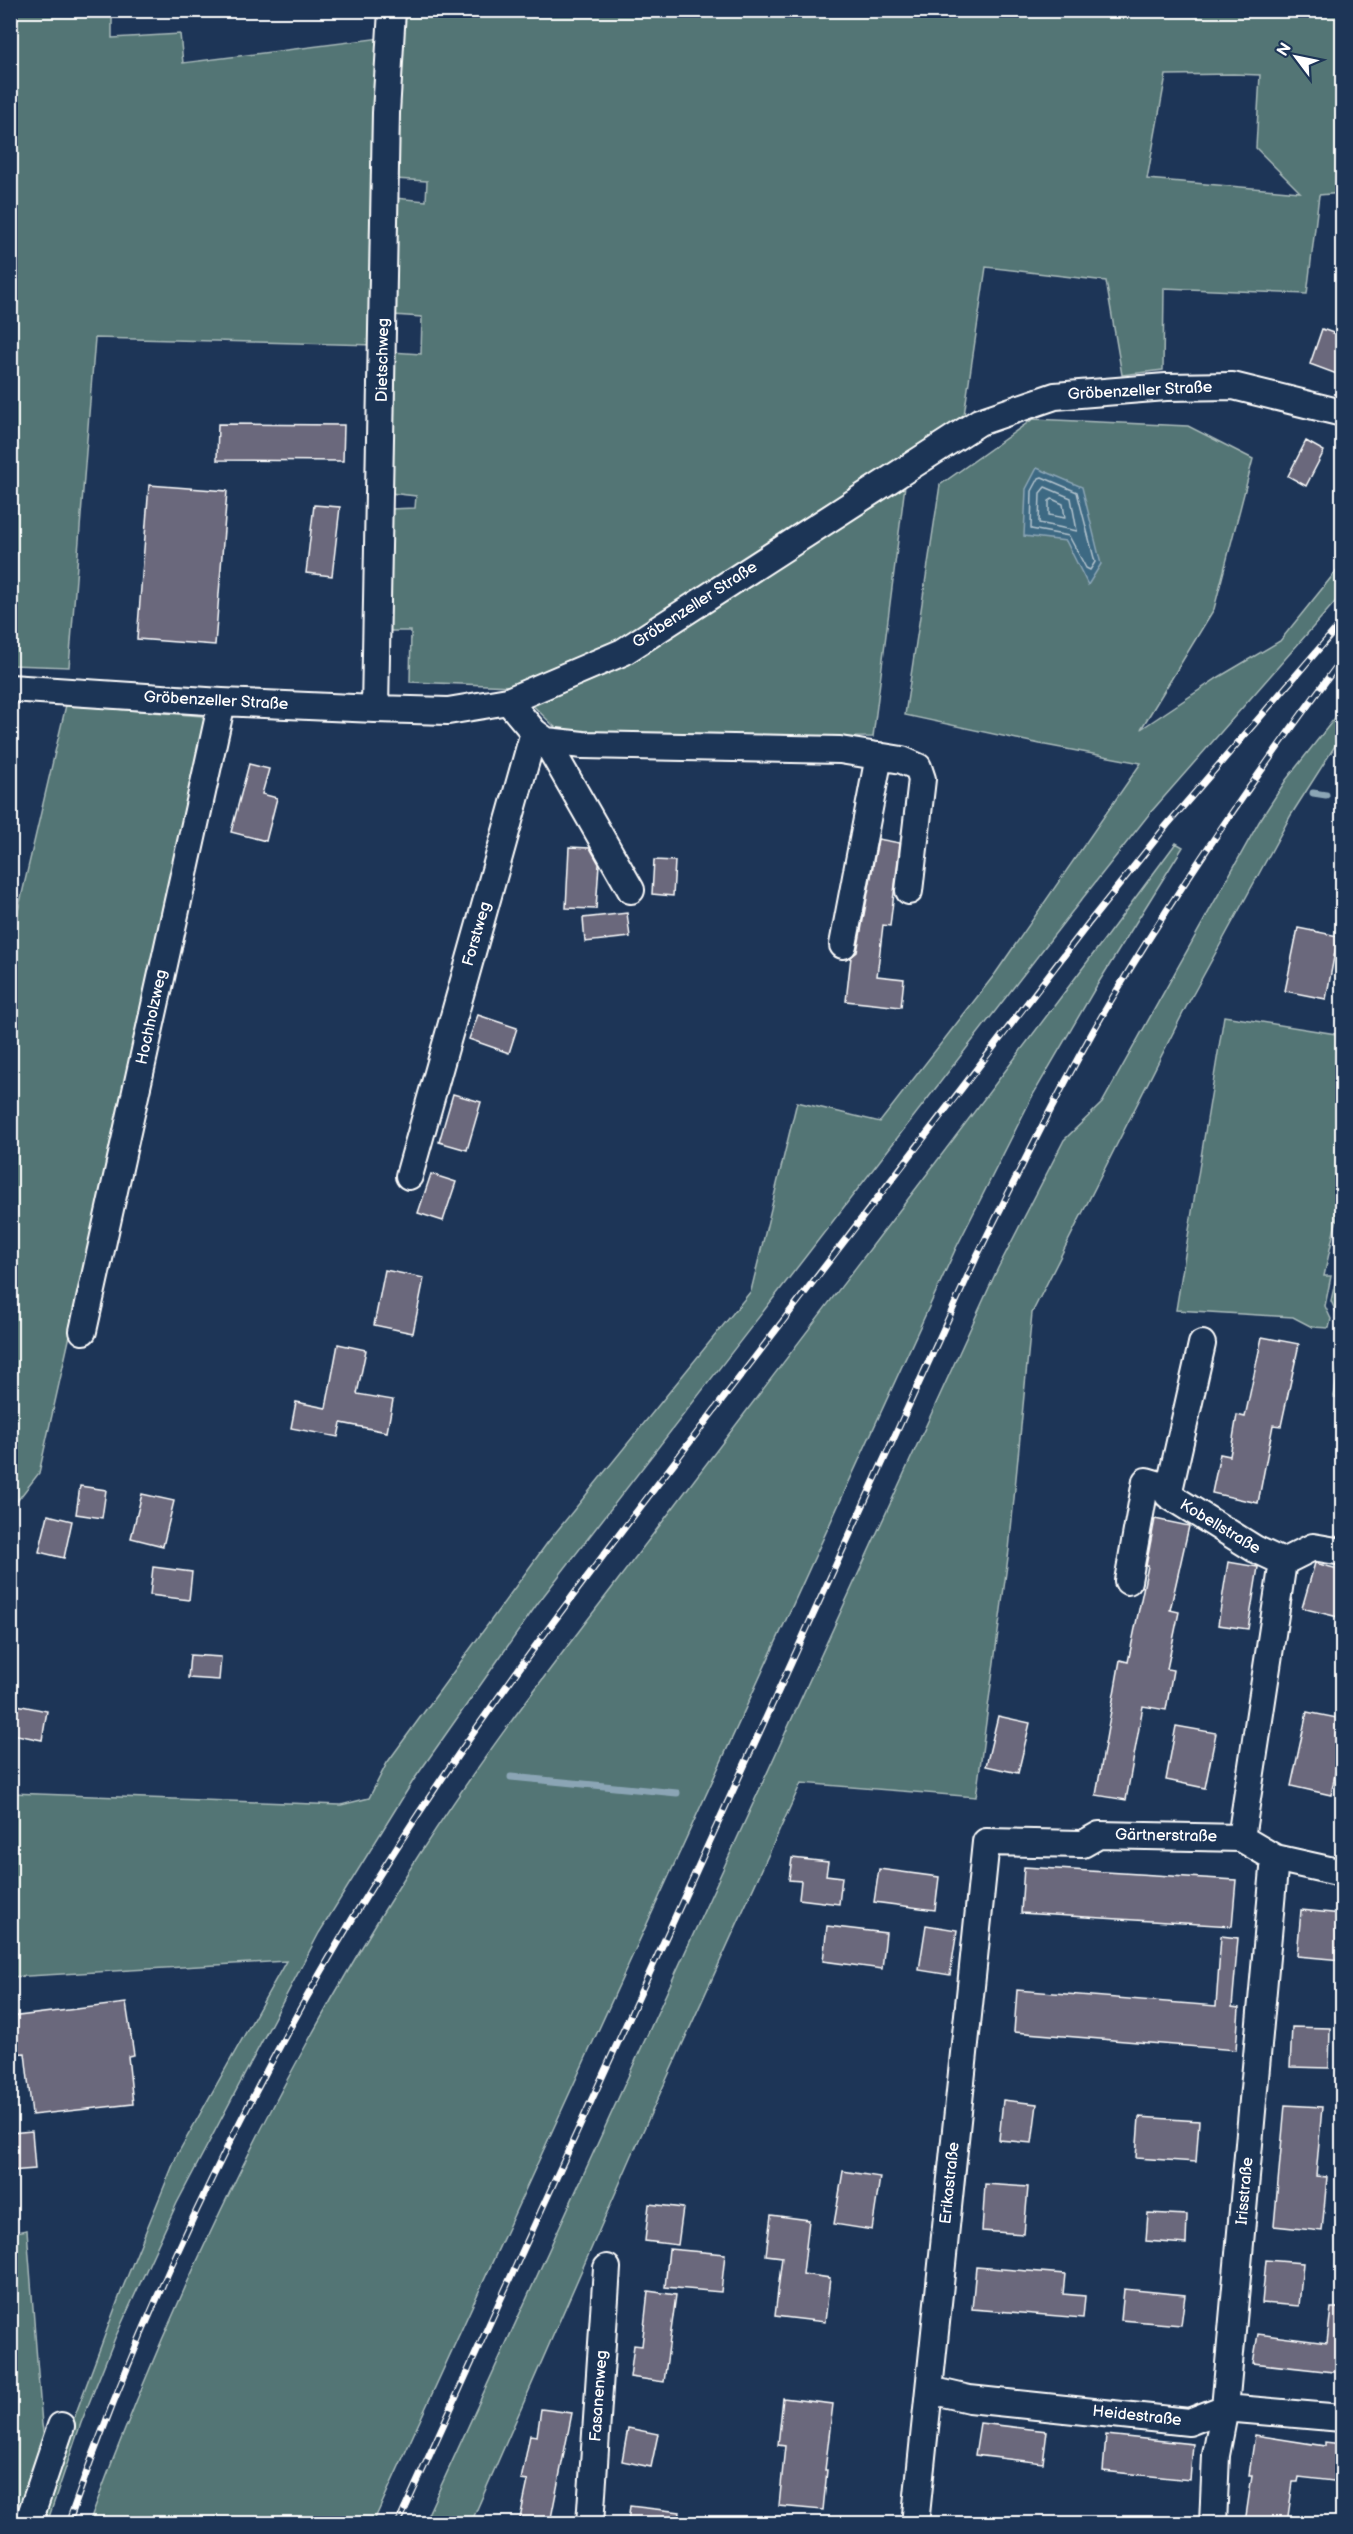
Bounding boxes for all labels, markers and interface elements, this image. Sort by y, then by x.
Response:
north arrow [1266,27,1326,87]
text: N [1273,40,1296,60]
street label: Dietschweg [373,318,393,402]
street label: Gröbenzeller Straße [1067,378,1213,404]
street label: Gröbenzeller Straße [629,557,761,652]
street label: Gröbenzeller Straße [143,688,289,714]
street label: Forstweg [459,900,495,968]
street label: Hochholzweg [133,968,171,1066]
street label: Kobellstraße [1176,1496,1264,1559]
street label: Gärtnerstraße [1115,1826,1218,1846]
street label: Erikastraße [936,2141,964,2225]
street label: Irisstraße [1233,2156,1257,2226]
street label: Fasanenweg [586,2350,612,2442]
street label: Heidestraße [1092,2402,1183,2430]

